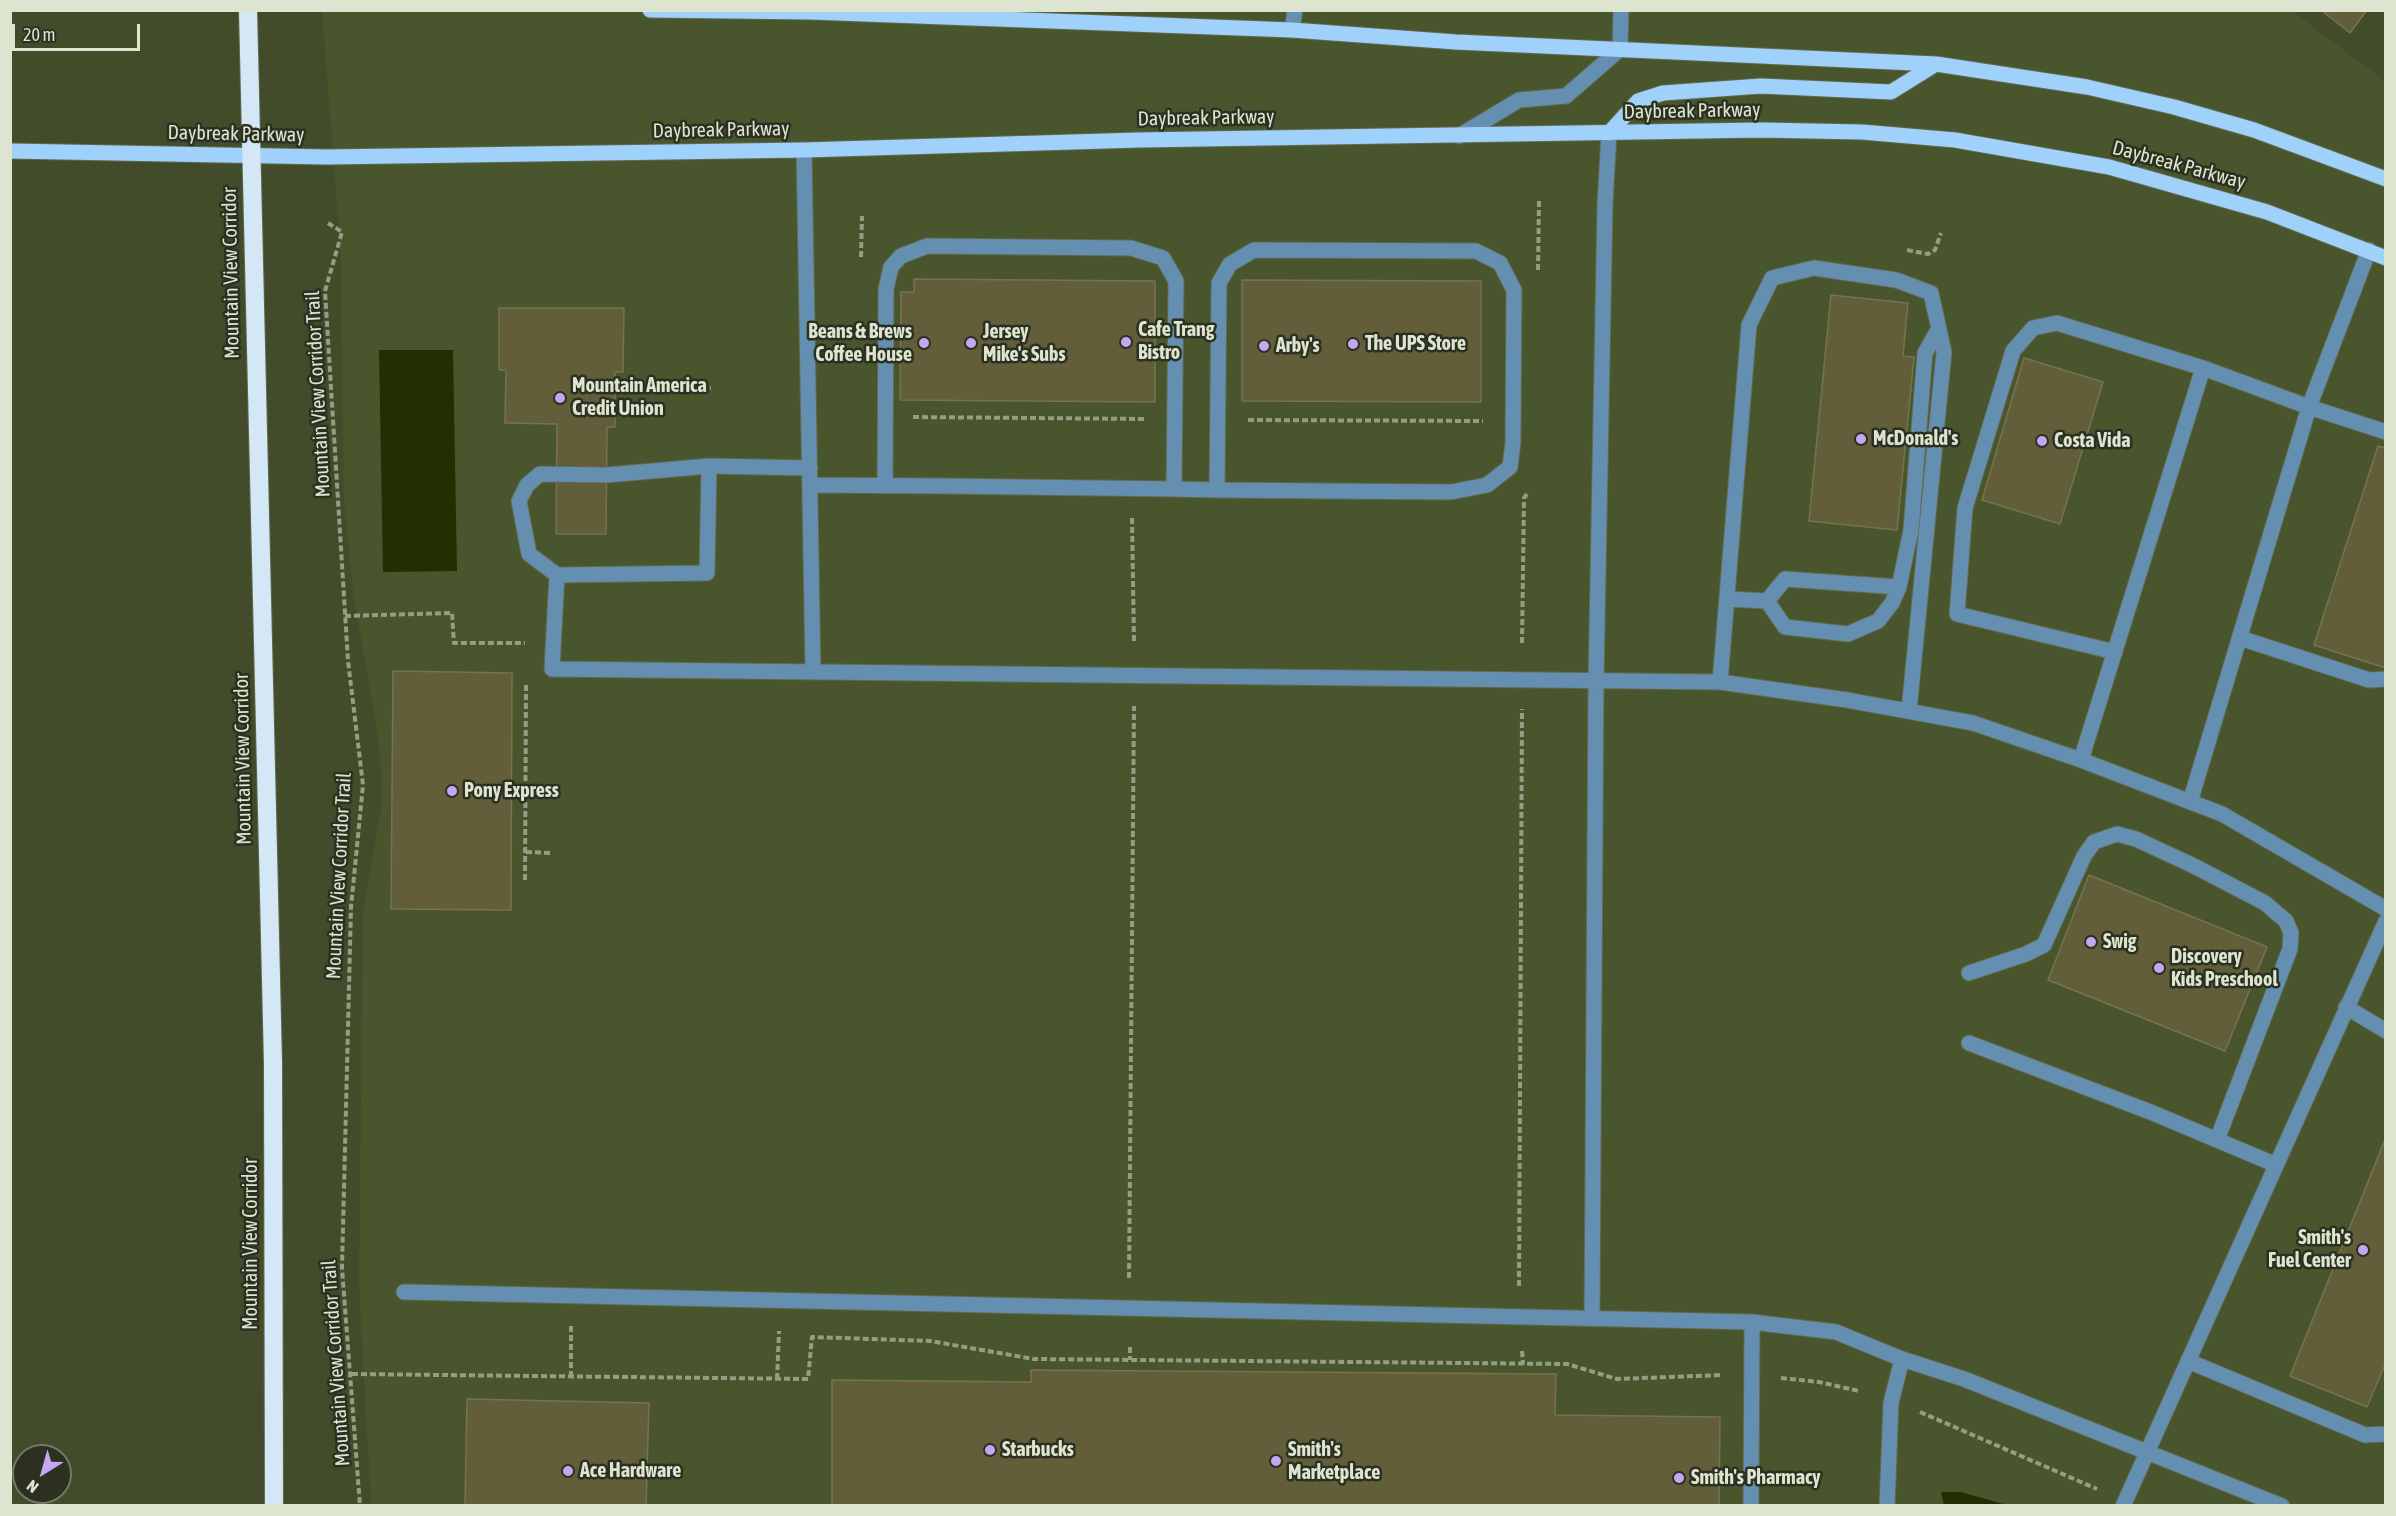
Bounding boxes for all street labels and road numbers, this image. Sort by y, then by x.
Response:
street label: Daybreak Parkway [1623,98,1761,124]
street label: Daybreak Parkway [1137,105,1275,131]
street label: Daybreak Parkway [652,117,790,143]
street label: Daybreak Parkway [167,121,305,147]
street label: Daybreak Parkway [2110,136,2248,194]
street label: Mountain View Corridor [218,187,244,359]
street label: Mountain View Corridor Trail [301,290,335,498]
street label: Mountain View Corridor [230,673,256,845]
street label: Mountain View Corridor Trail [322,772,356,980]
street label: Mountain View Corridor [239,1158,263,1330]
street label: Mountain View Corridor Trail [317,1259,355,1467]

